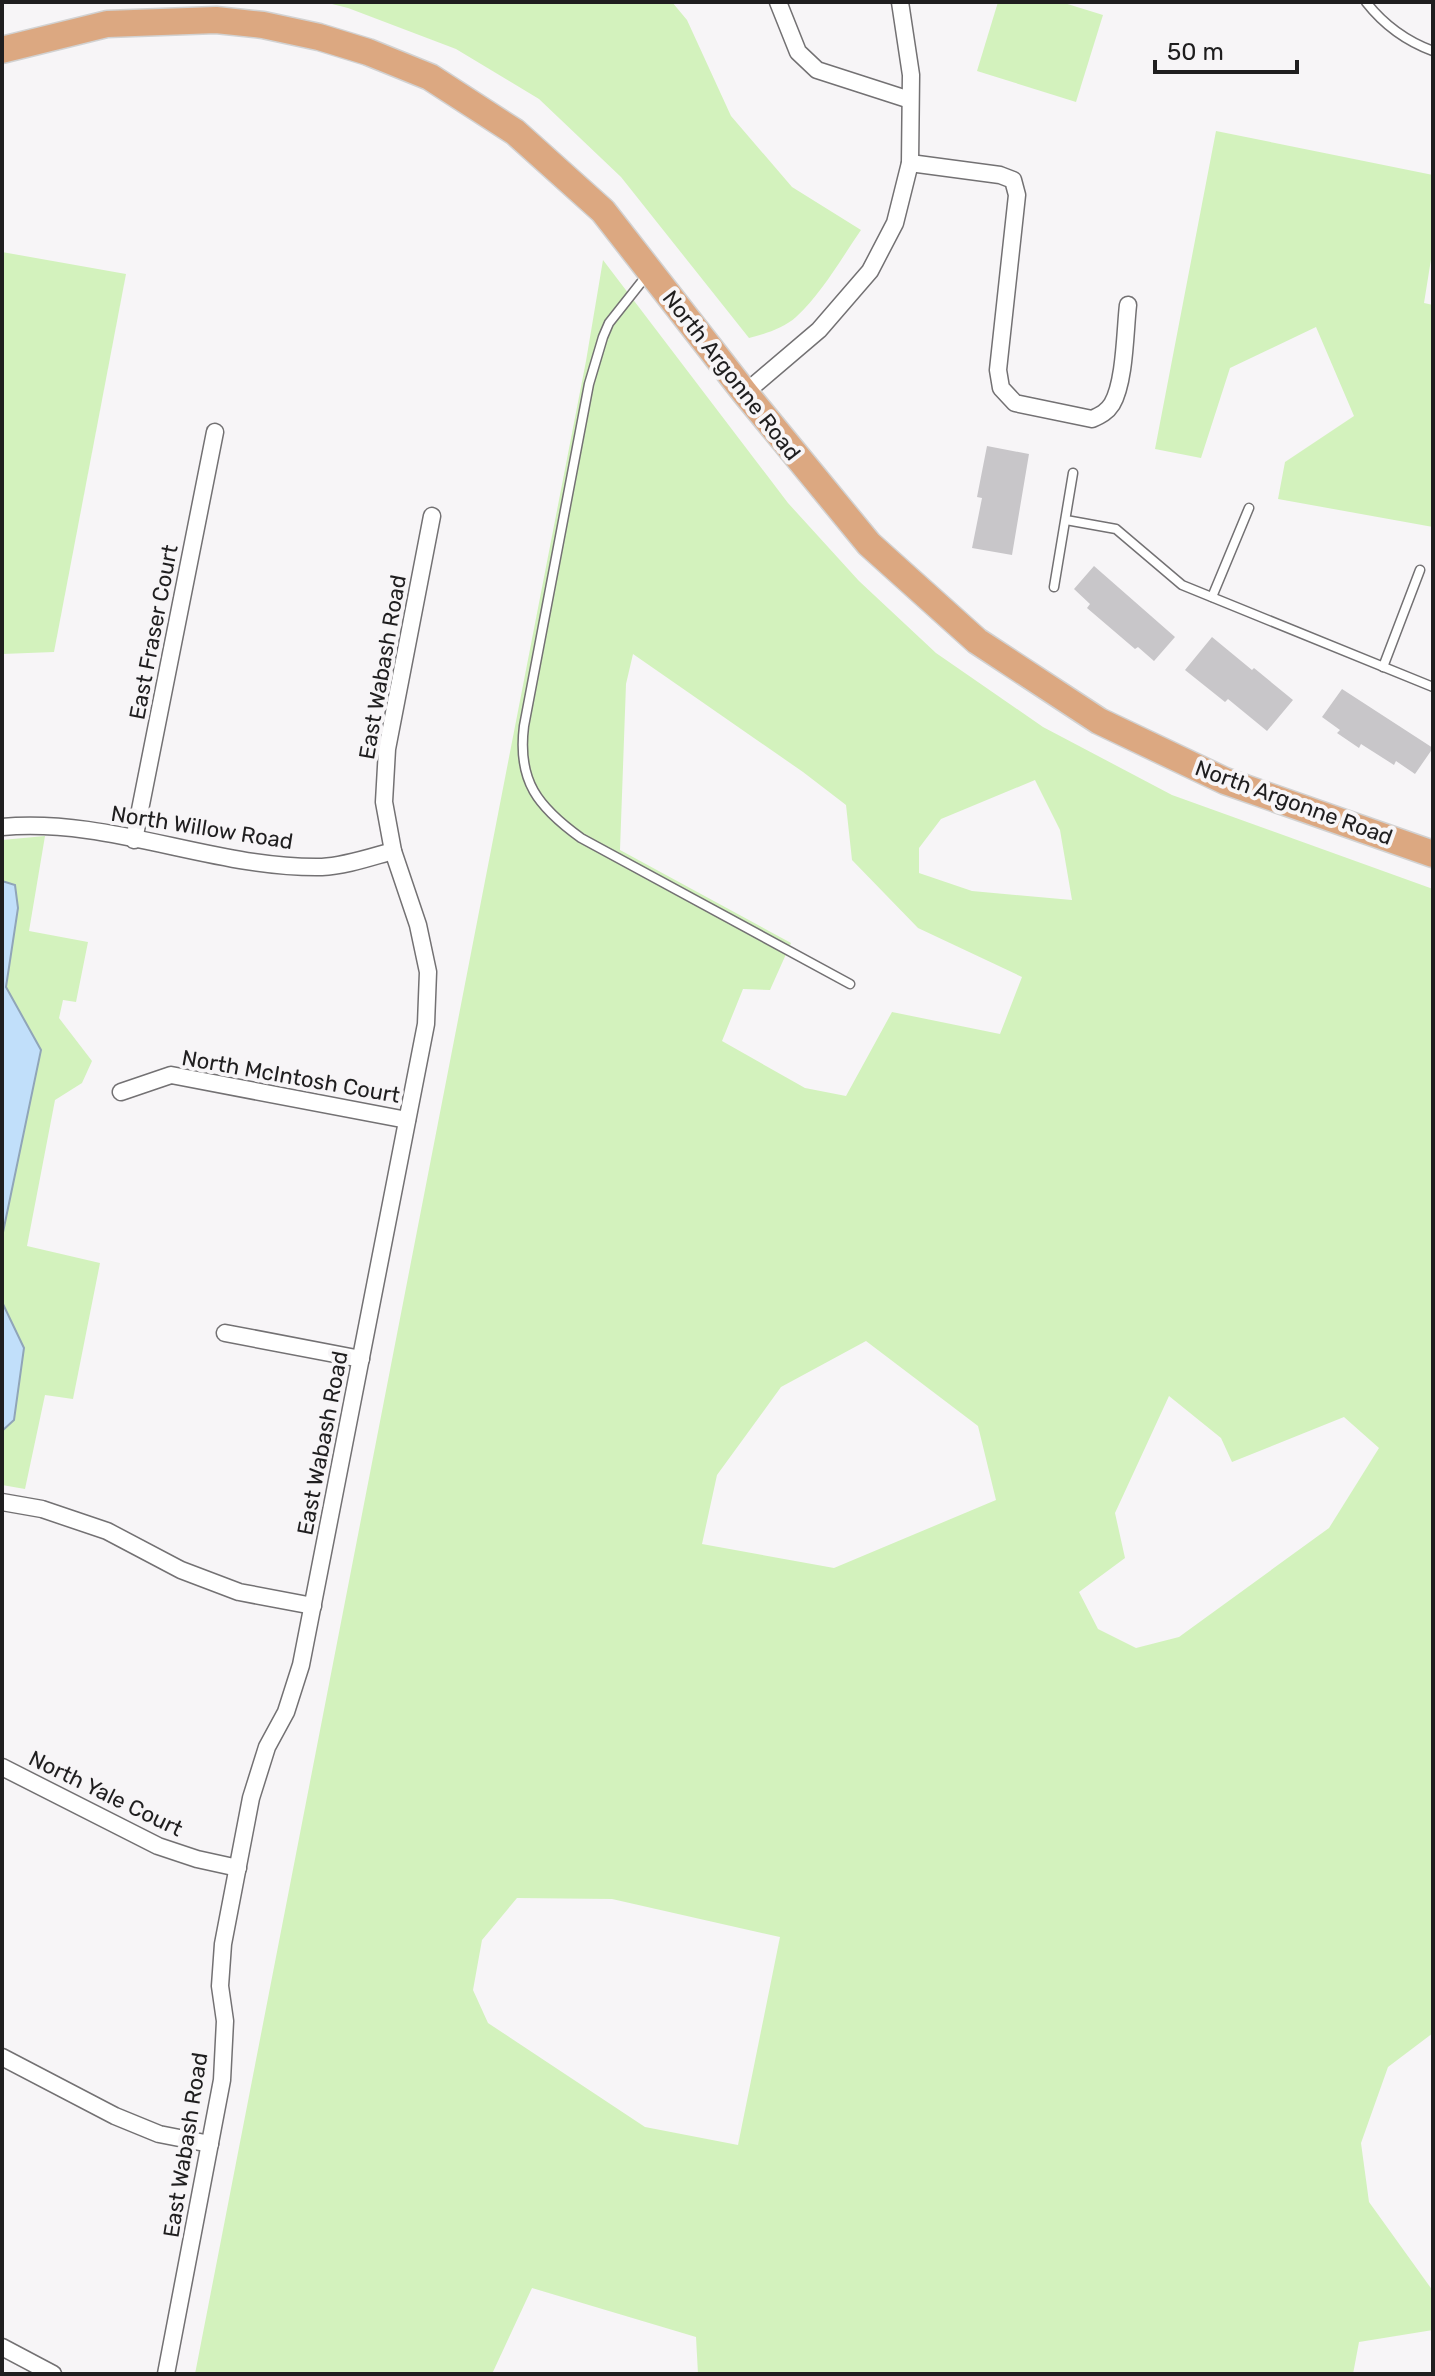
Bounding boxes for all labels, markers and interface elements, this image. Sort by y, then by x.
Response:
scale bar [1155,24,1297,74]
text: 50 m [1167,38,1224,66]
street label: North Argonne Road [657,285,806,466]
street label: East Fraser Court [123,542,184,722]
street label: East Wabash Road [353,573,412,762]
street label: North Argonne Road [1191,754,1396,851]
street label: North Willow Road [109,800,295,855]
street label: North McIntosh Court [180,1044,403,1109]
street label: East Wabash Road [291,1349,354,1537]
street label: North Yale Court [24,1745,187,1843]
street label: East Wabash Road [158,2051,213,2240]

